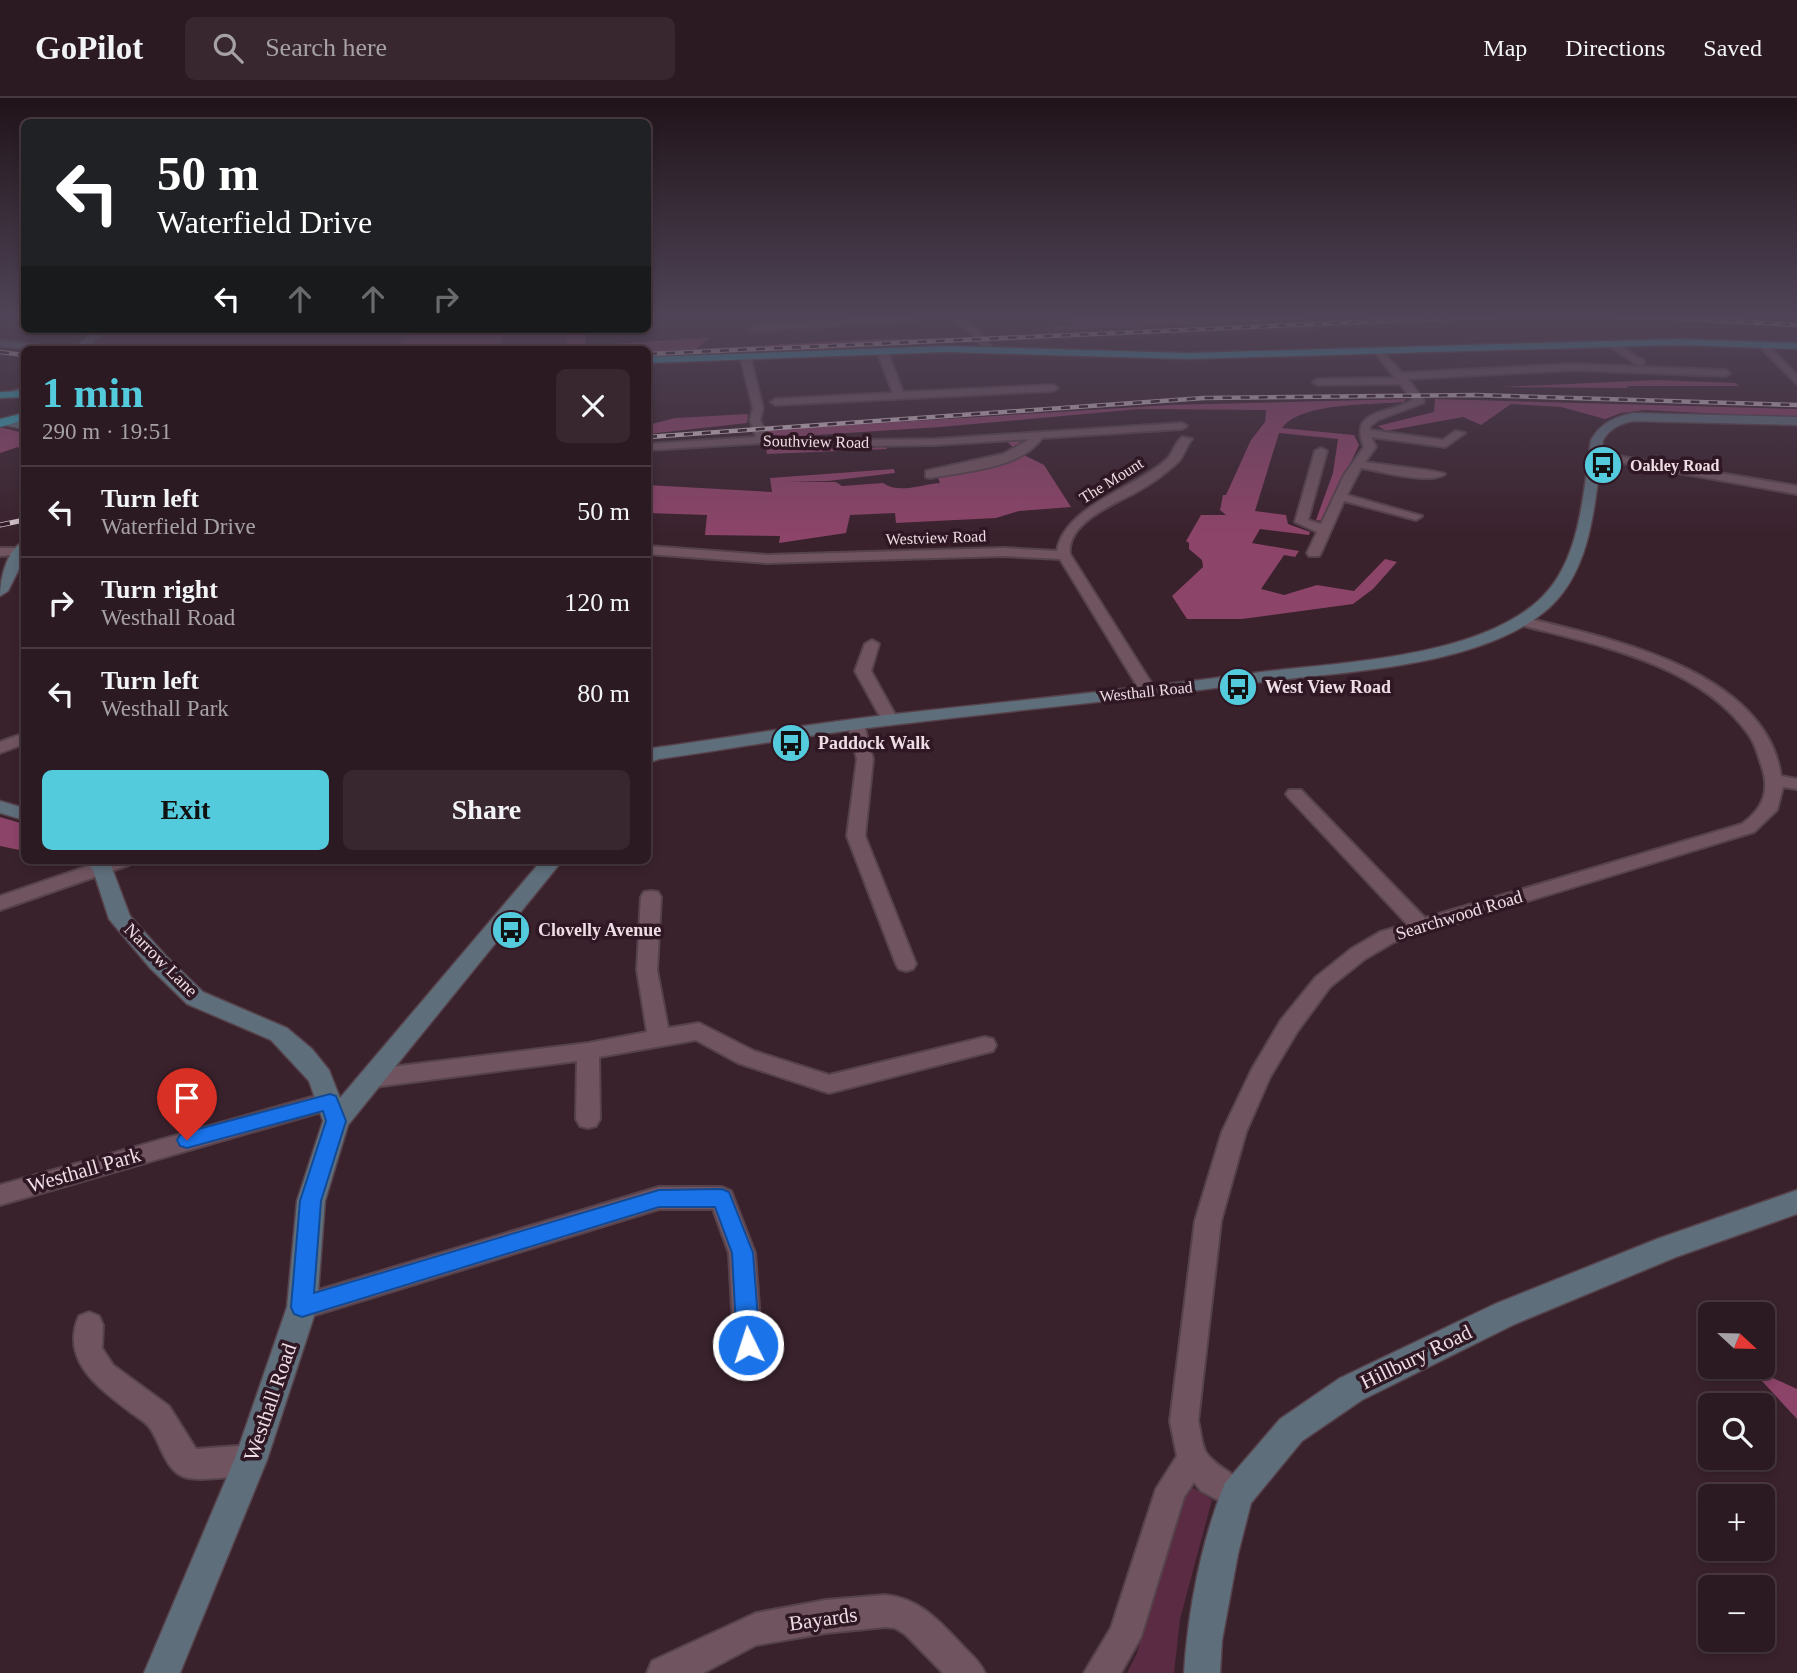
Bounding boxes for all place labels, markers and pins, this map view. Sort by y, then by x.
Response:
bus stop icon: Oakley Road [1582,444,1624,486]
place label: Oakley Road [1630,457,1719,475]
bus stop icon: West View Road [1217,666,1259,708]
place label: West View Road [1265,677,1391,697]
bus stop icon: Paddock Walk [770,722,812,764]
place label: Paddock Walk [818,733,930,753]
bus stop icon: Clovelly Avenue [490,909,532,951]
place label: Clovelly Avenue [538,920,661,940]
pin [157,1068,217,1140]

